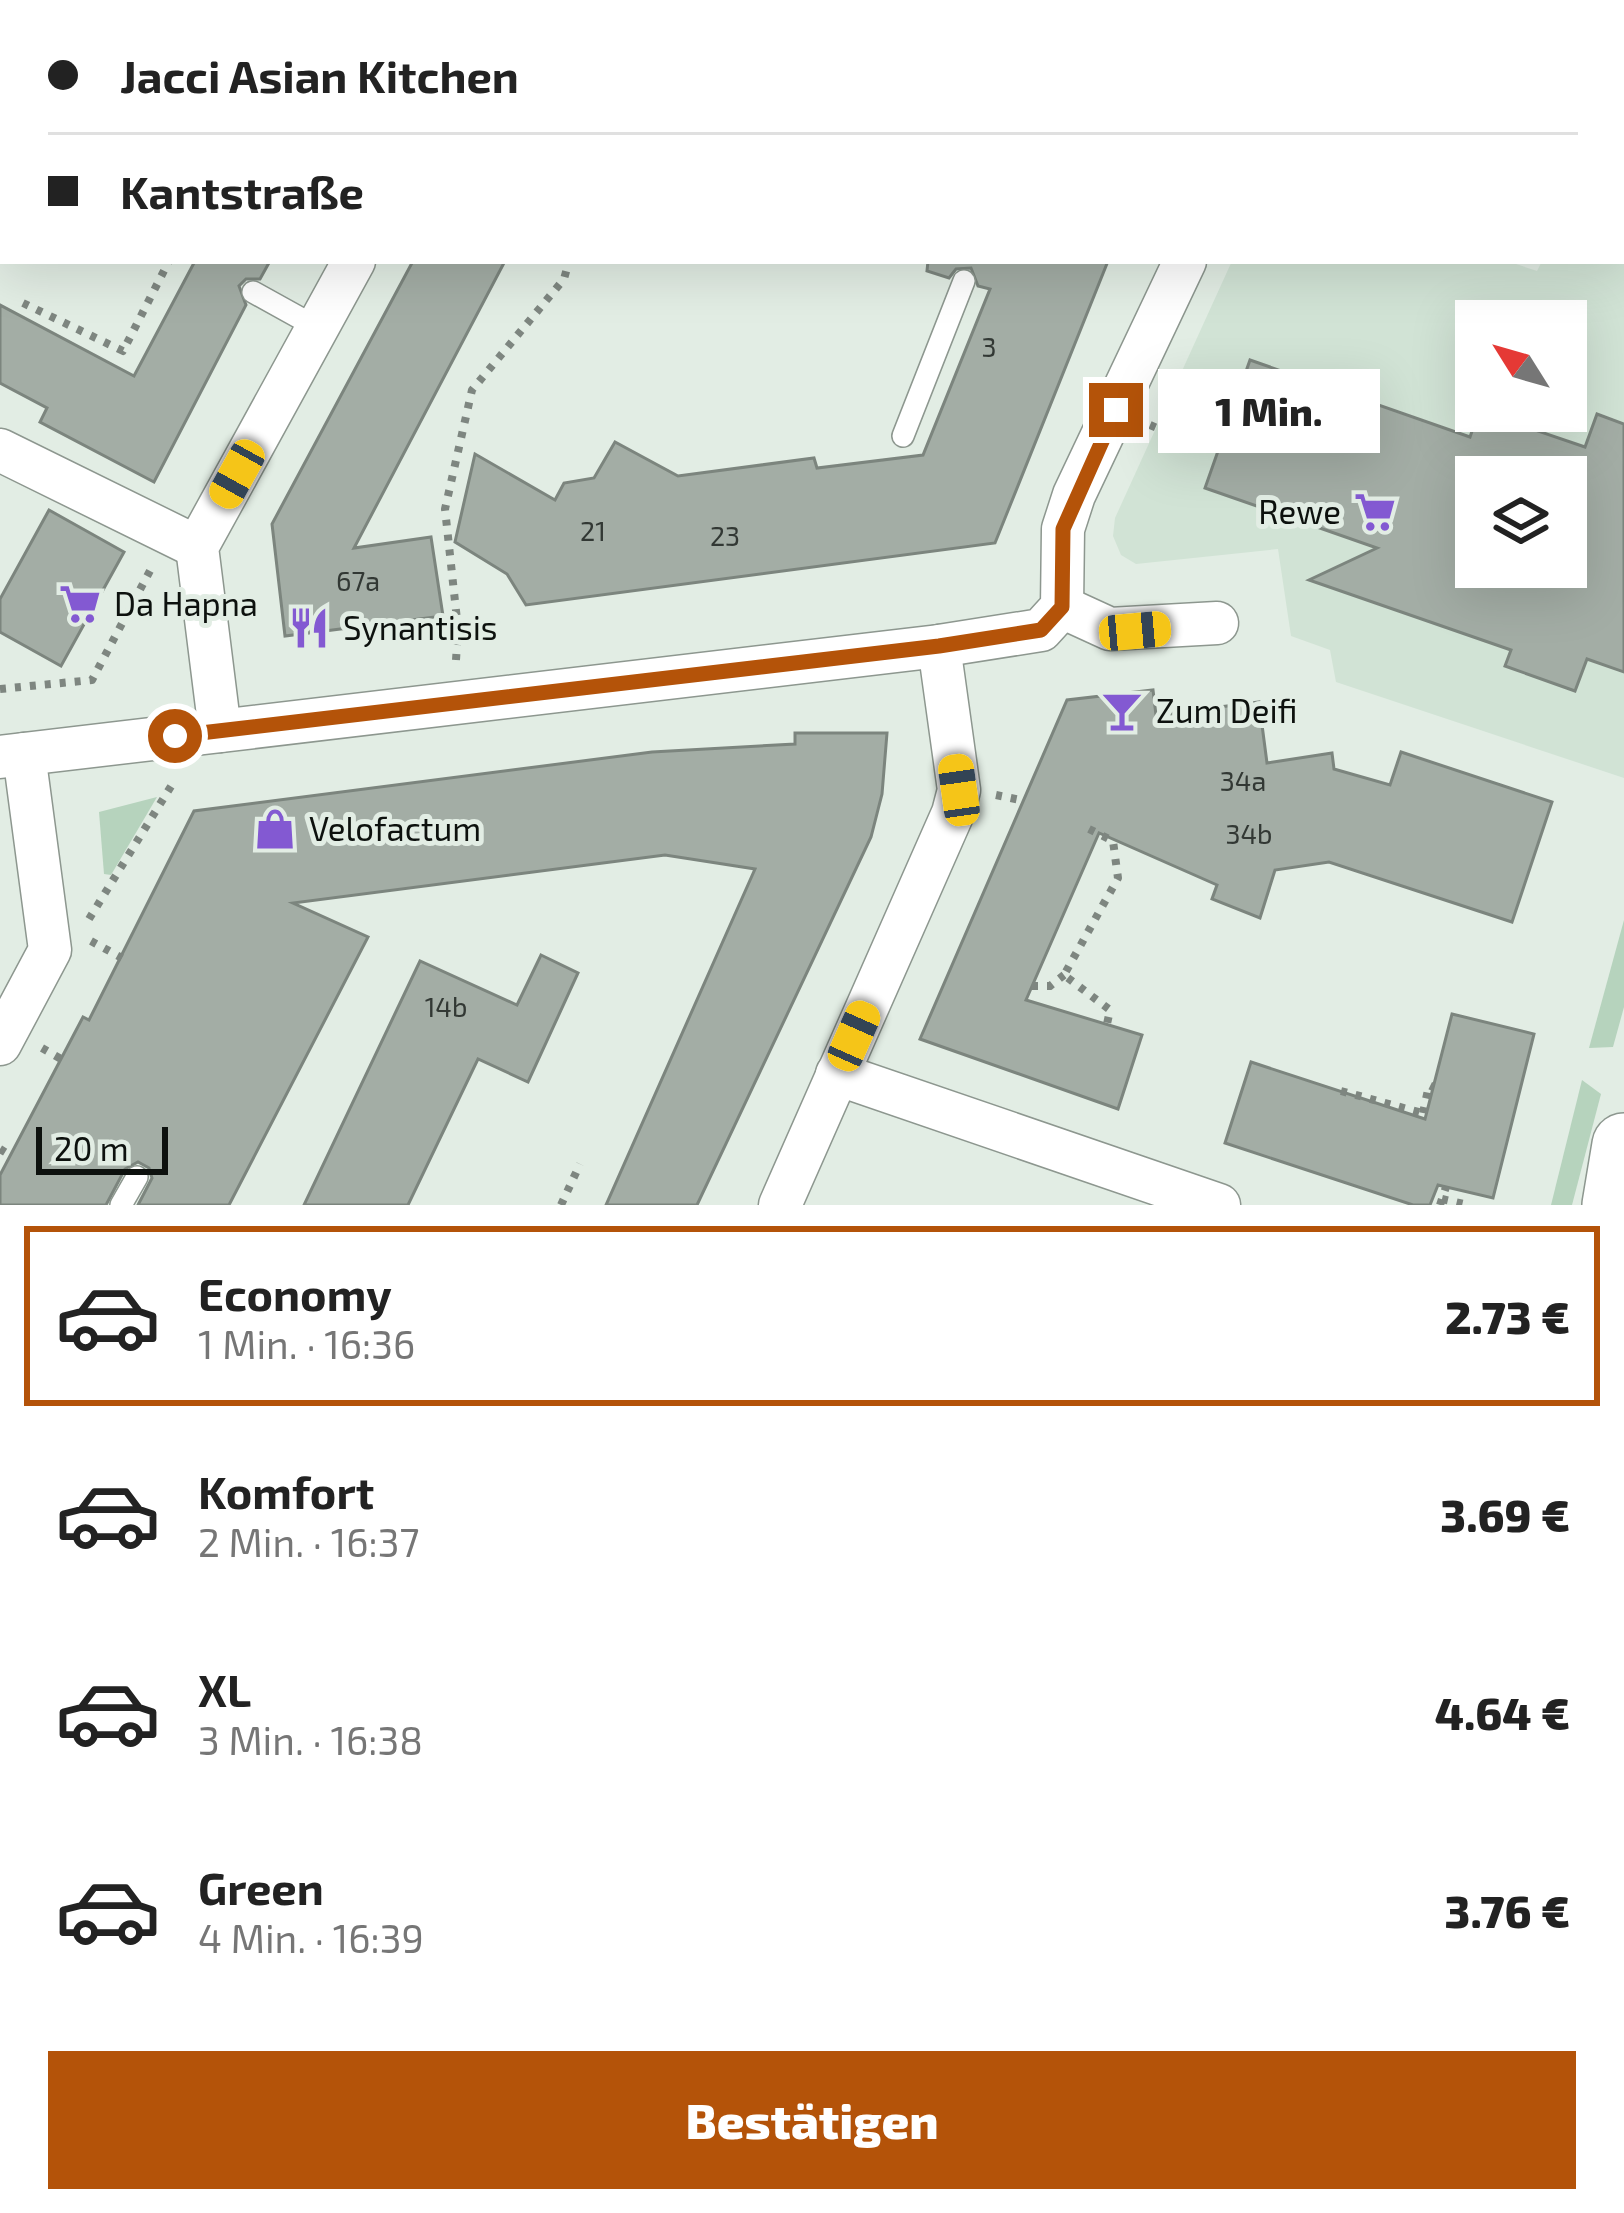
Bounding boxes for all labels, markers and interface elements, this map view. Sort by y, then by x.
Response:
text: Jacci Asian Kitchen [120,48,519,102]
text: Kantstraße [120,164,364,218]
north arrow [1455,300,1587,432]
map controls [1455,300,1587,588]
house number: 3 [981,330,997,362]
callout: 1 Min. [1158,368,1380,452]
route end [1089,383,1143,437]
text: 1 Min. [1215,387,1323,434]
car [204,434,270,514]
button: layers [1455,456,1587,588]
supermarket icon: Rewe [1352,489,1398,535]
place label: Rewe [1258,491,1341,531]
house number: 21 [580,514,606,546]
house number: 23 [710,519,740,551]
house number: 67a [336,564,380,596]
supermarket icon: Da Hapna [57,581,103,627]
place label: Da Hapna [114,583,258,623]
restaurant icon: Synantisis [286,605,332,651]
place label: Synantisis [343,607,498,647]
car [1098,610,1172,652]
bar icon: Zum Deifi [1099,688,1145,734]
place label: Zum Deifi [1156,690,1298,730]
route start [148,709,202,763]
car [936,752,982,828]
house number: 34a [1220,764,1266,796]
shop icon: Velofactum [252,806,298,852]
place label: Velofactum [309,808,481,848]
house number: 34b [1225,817,1273,849]
house number: 14b [425,990,467,1022]
car [823,996,885,1076]
scale bar [36,1121,168,1174]
text: 20 m [54,1128,129,1168]
icon: car [54,1262,162,1370]
text: Economy [198,1266,392,1320]
text: 2.73 € [1445,1289,1570,1343]
text: 1 Min. · 16:36 [198,1320,415,1367]
icon: car [54,1460,162,1568]
text: Komfort [198,1464,374,1518]
text: 3.69 € [1440,1487,1570,1541]
text: 2 Min. · 16:37 [198,1518,419,1565]
icon: car [54,1658,162,1766]
text: XL [198,1662,251,1716]
text: 4.64 € [1435,1685,1570,1739]
text: 3 Min. · 16:38 [198,1716,423,1763]
icon: car [54,1856,162,1964]
text: Green [198,1860,324,1914]
text: 3.76 € [1445,1883,1570,1937]
text: 4 Min. · 16:39 [198,1914,424,1961]
button: Bestätigen [48,2051,1576,2189]

